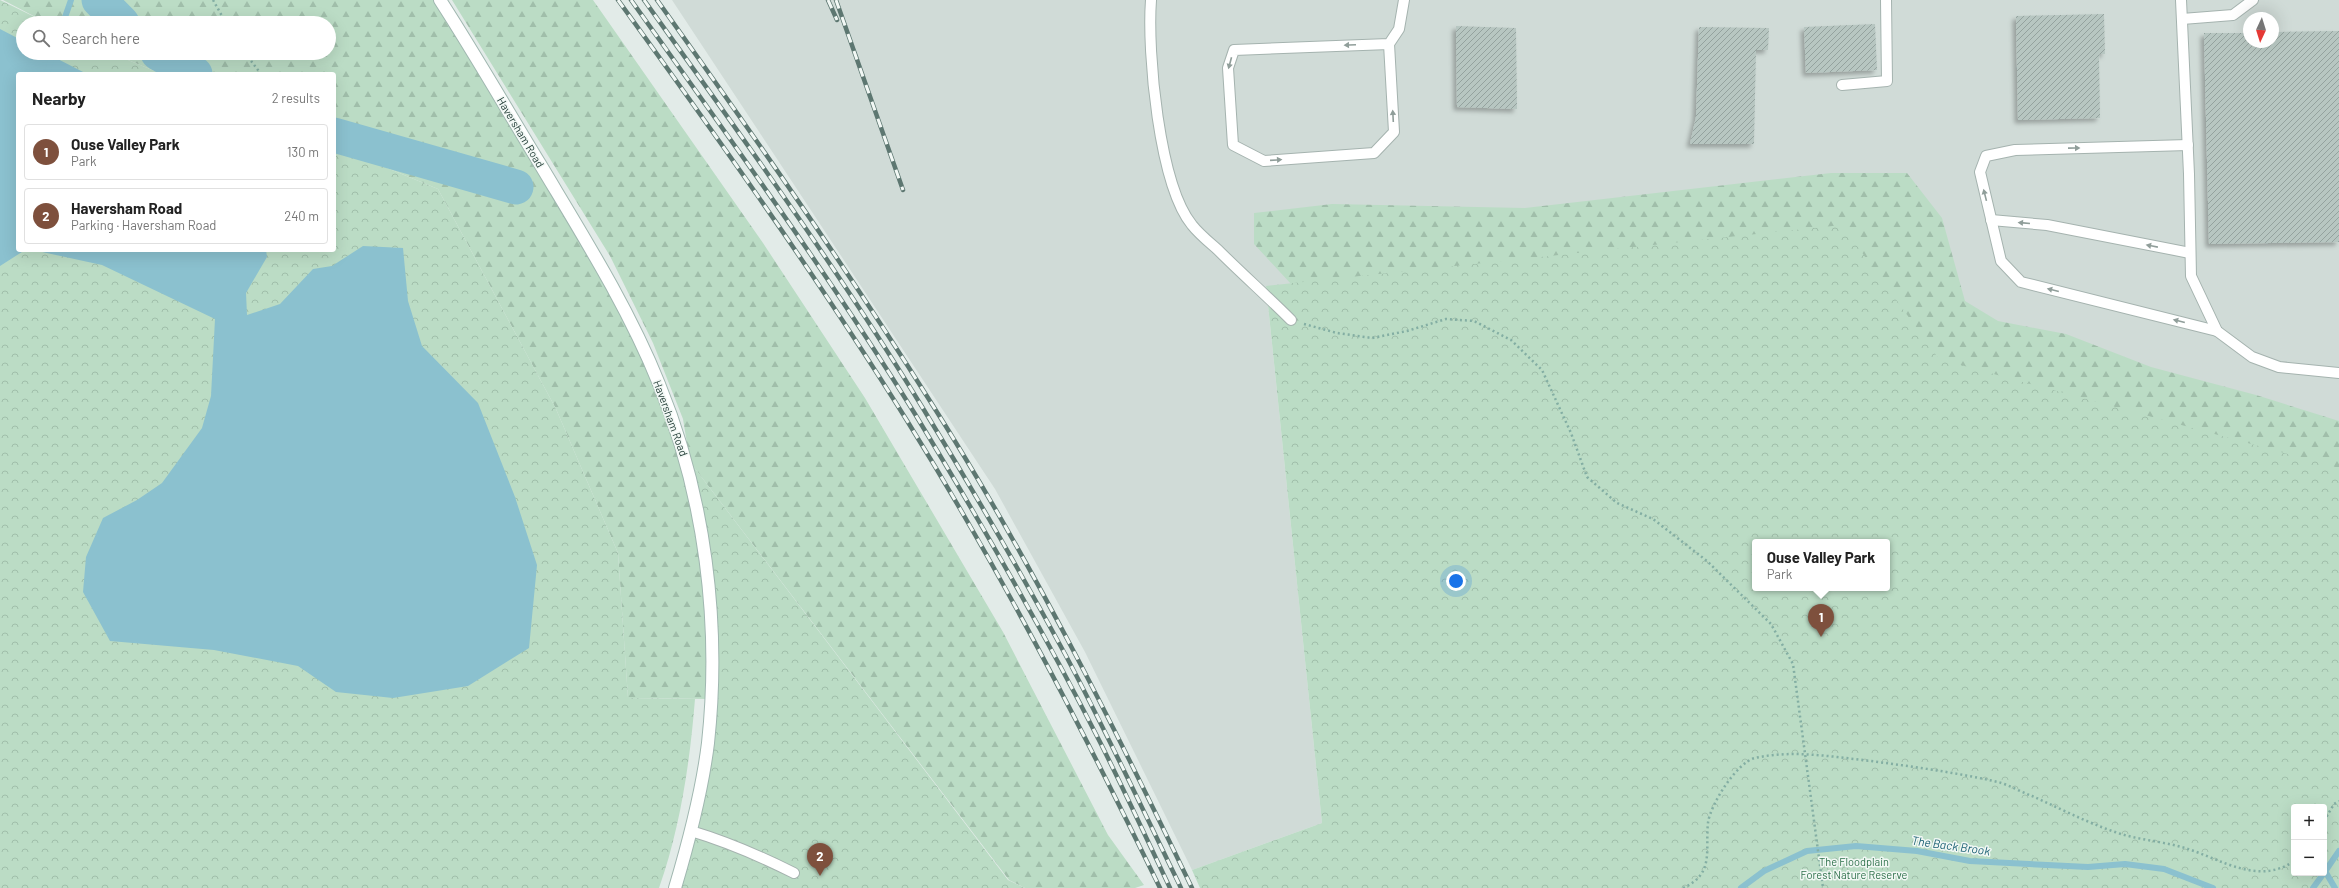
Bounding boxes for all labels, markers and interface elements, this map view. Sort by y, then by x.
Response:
north arrow [2243,12,2279,48]
search box [16,16,336,60]
icon: search [30,27,52,49]
text: Search here [62,29,140,47]
one-way arrow [1343,42,1356,48]
one-way arrow [1227,57,1233,69]
text: Nearby [32,88,86,108]
text: 2 results [272,90,320,106]
street label: Haversham Road [495,94,547,170]
one-way arrow [1390,109,1396,122]
text: Ouse Valley Park [71,135,180,153]
text: 1 [44,144,48,160]
text: 130 m [287,144,319,160]
one-way arrow [2068,145,2081,151]
text: Park [71,153,97,169]
one-way arrow [1270,156,1282,163]
one-way arrow [1982,188,1988,201]
text: Haversham Road [71,199,182,217]
text: 2 [42,208,50,224]
text: 240 m [284,208,319,224]
text: Parking · Haversham Road [71,217,216,233]
one-way arrow [2018,219,2030,226]
one-way arrow [2146,242,2158,248]
one-way arrow [2047,287,2059,293]
one-way arrow [2173,318,2185,324]
street label: Haversham Road [651,378,691,458]
popup [1752,539,1890,591]
text: Ouse Valley Park [1767,548,1875,566]
text: Park [1767,566,1792,582]
your location [1446,571,1466,591]
pin: 1 [1808,604,1834,637]
map controls [2291,804,2327,876]
button: + [2291,804,2327,840]
water label: The Back Brook [1911,833,1991,857]
button: − [2291,840,2327,876]
pin: 2 [807,843,833,876]
park label: The Floodplain Forest Nature Reserve [1801,855,1908,881]

